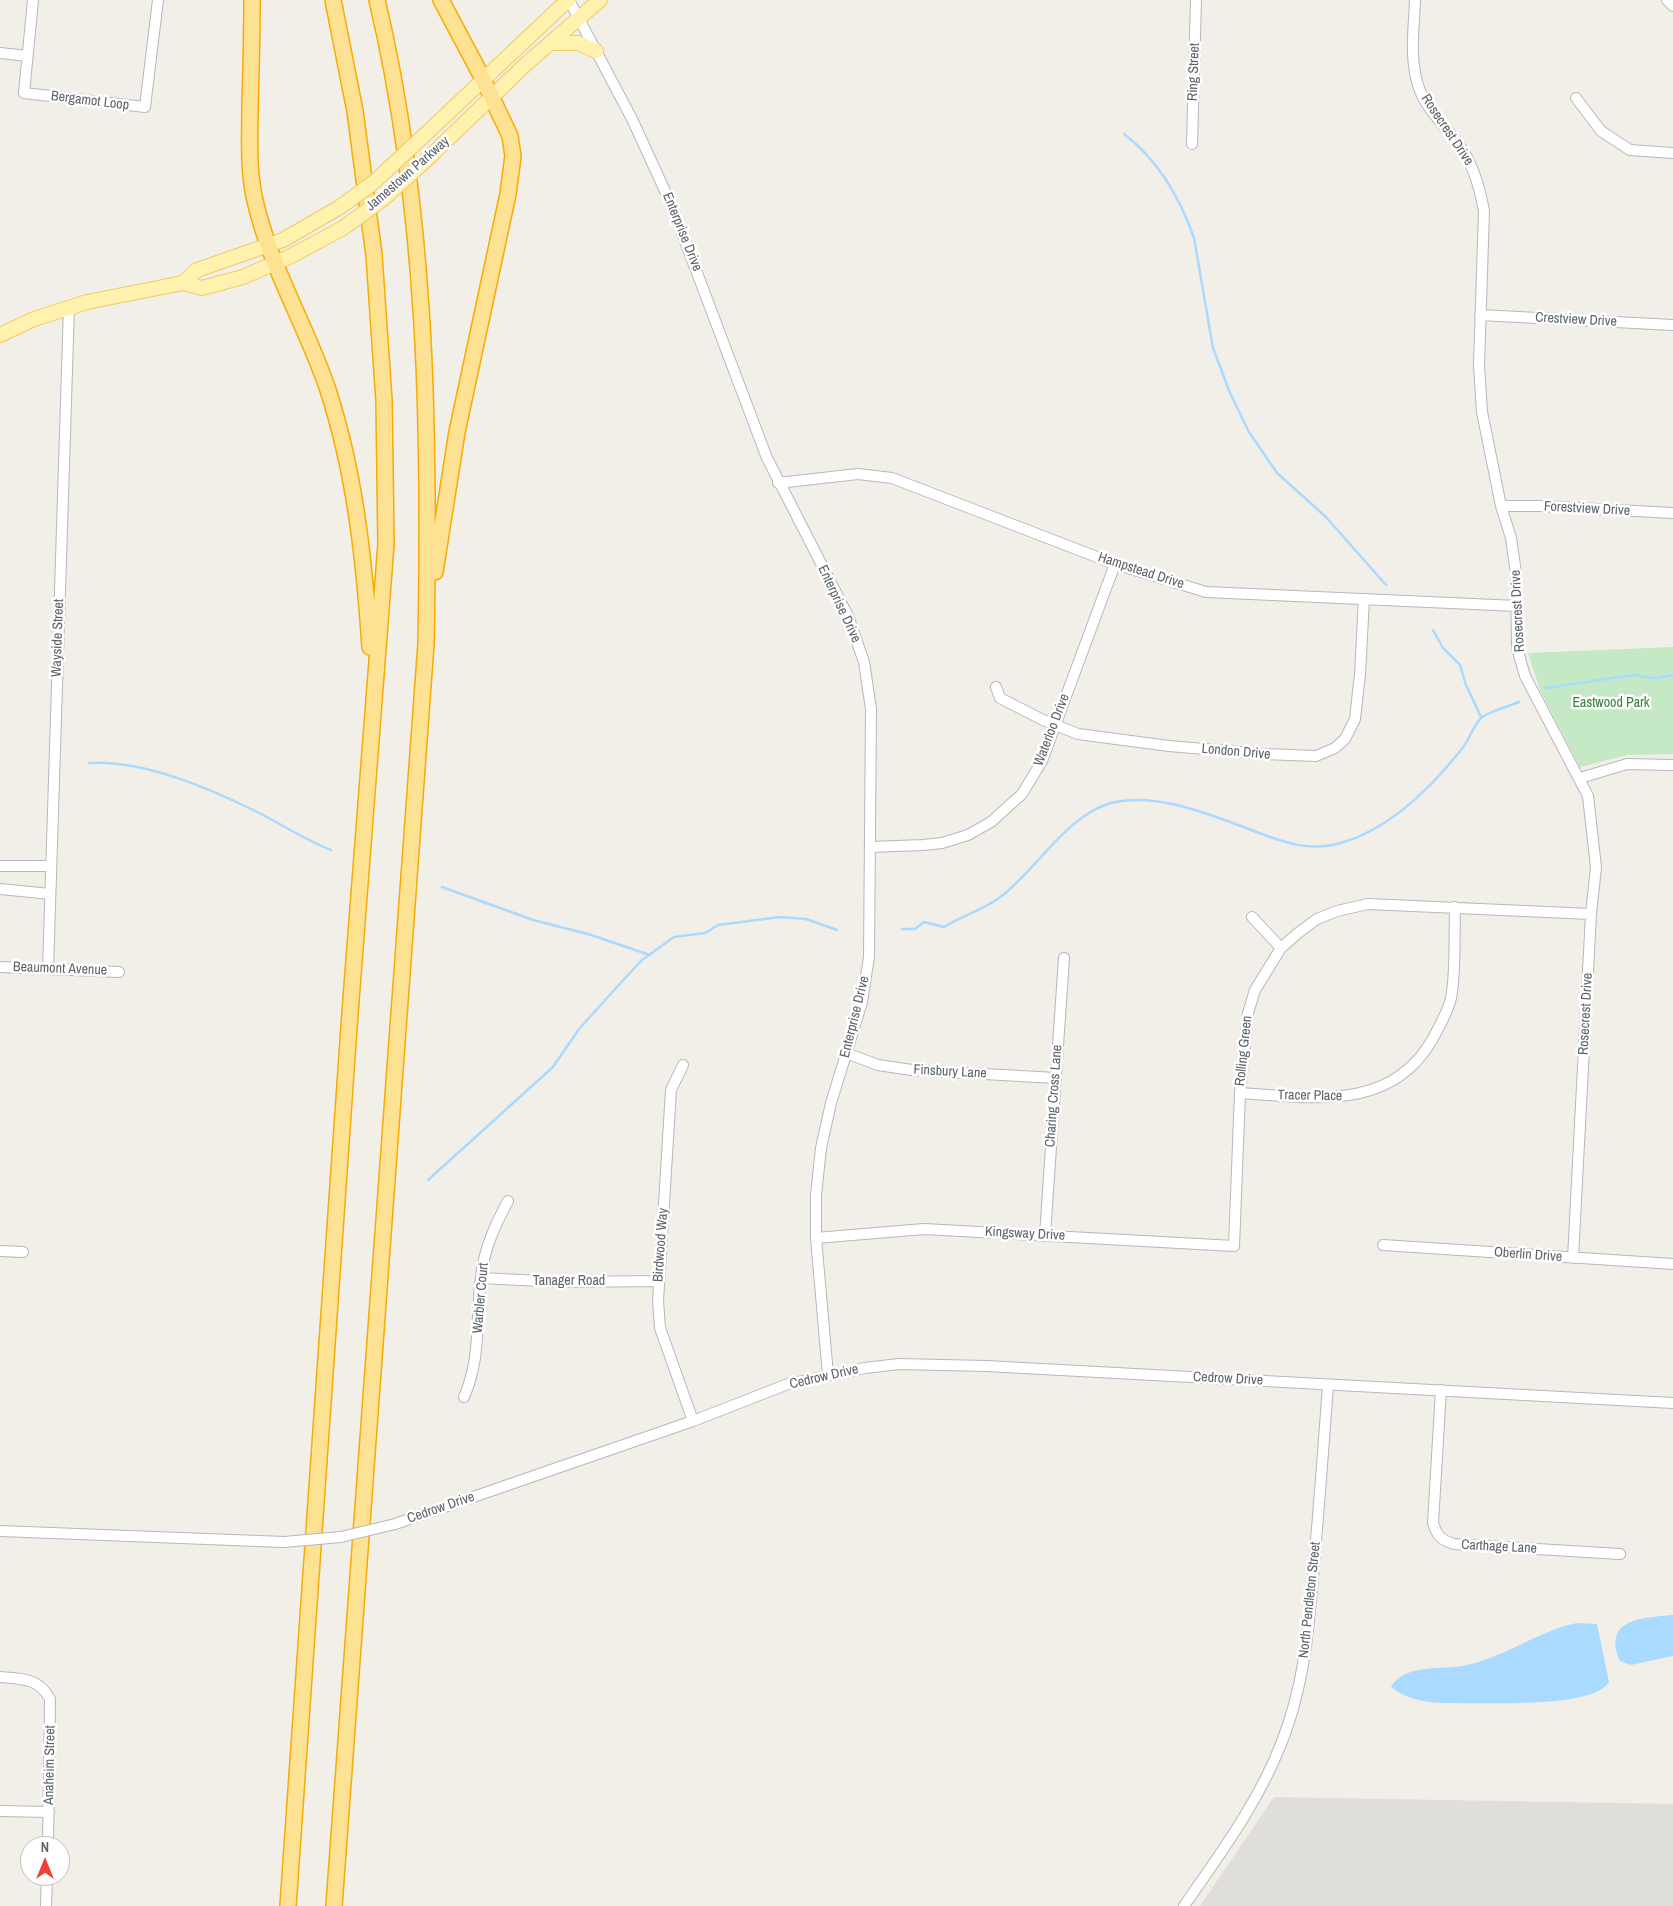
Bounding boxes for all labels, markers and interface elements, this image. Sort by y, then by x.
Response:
street label: Ring Street [1185,43,1203,101]
street label: Bergamot Loop [50,88,130,114]
street label: Rosecrest Drive [1417,91,1477,169]
street label: Jamestown Parkway [363,133,453,215]
street label: Enterprise Drive [659,190,705,274]
street label: Crestview Drive [1535,309,1617,331]
street label: Forestview Drive [1544,498,1630,520]
street label: Hampstead Drive [1096,549,1186,593]
street label: Enterprise Drive [814,563,864,645]
street label: Rosecrest Drive [1507,569,1529,653]
street label: Wayside Street [48,599,68,677]
street label: Waterloo Drive [1031,691,1073,769]
park label: Eastwood Park [1572,695,1650,711]
street label: London Drive [1201,741,1271,763]
street label: Beaumont Avenue [13,959,107,979]
street label: Rosecrest Drive [1575,972,1597,1056]
street label: Enterprise Drive [837,974,873,1060]
street label: Rolling Green [1232,1015,1256,1087]
street label: Charing Cross Lane [1042,1044,1066,1148]
street label: Finsbury Lane [913,1062,987,1082]
street label: Tracer Place [1278,1087,1342,1105]
street label: Birdwood Way [650,1207,672,1283]
street label: Kingsway Drive [984,1224,1066,1244]
street label: Oberlin Drive [1493,1244,1563,1266]
street label: Warbler Court [470,1262,492,1334]
street label: Tanager Road [533,1273,605,1289]
street label: Cedrow Drive [788,1361,860,1393]
street label: Cedrow Drive [1193,1369,1263,1389]
street label: Cedrow Drive [405,1489,477,1527]
street label: Carthage Lane [1461,1537,1537,1557]
street label: North Pendleton Street [1296,1541,1324,1659]
street label: Anaheim Street [41,1725,59,1805]
north arrow [20,1836,70,1886]
text: N [41,1838,49,1856]

